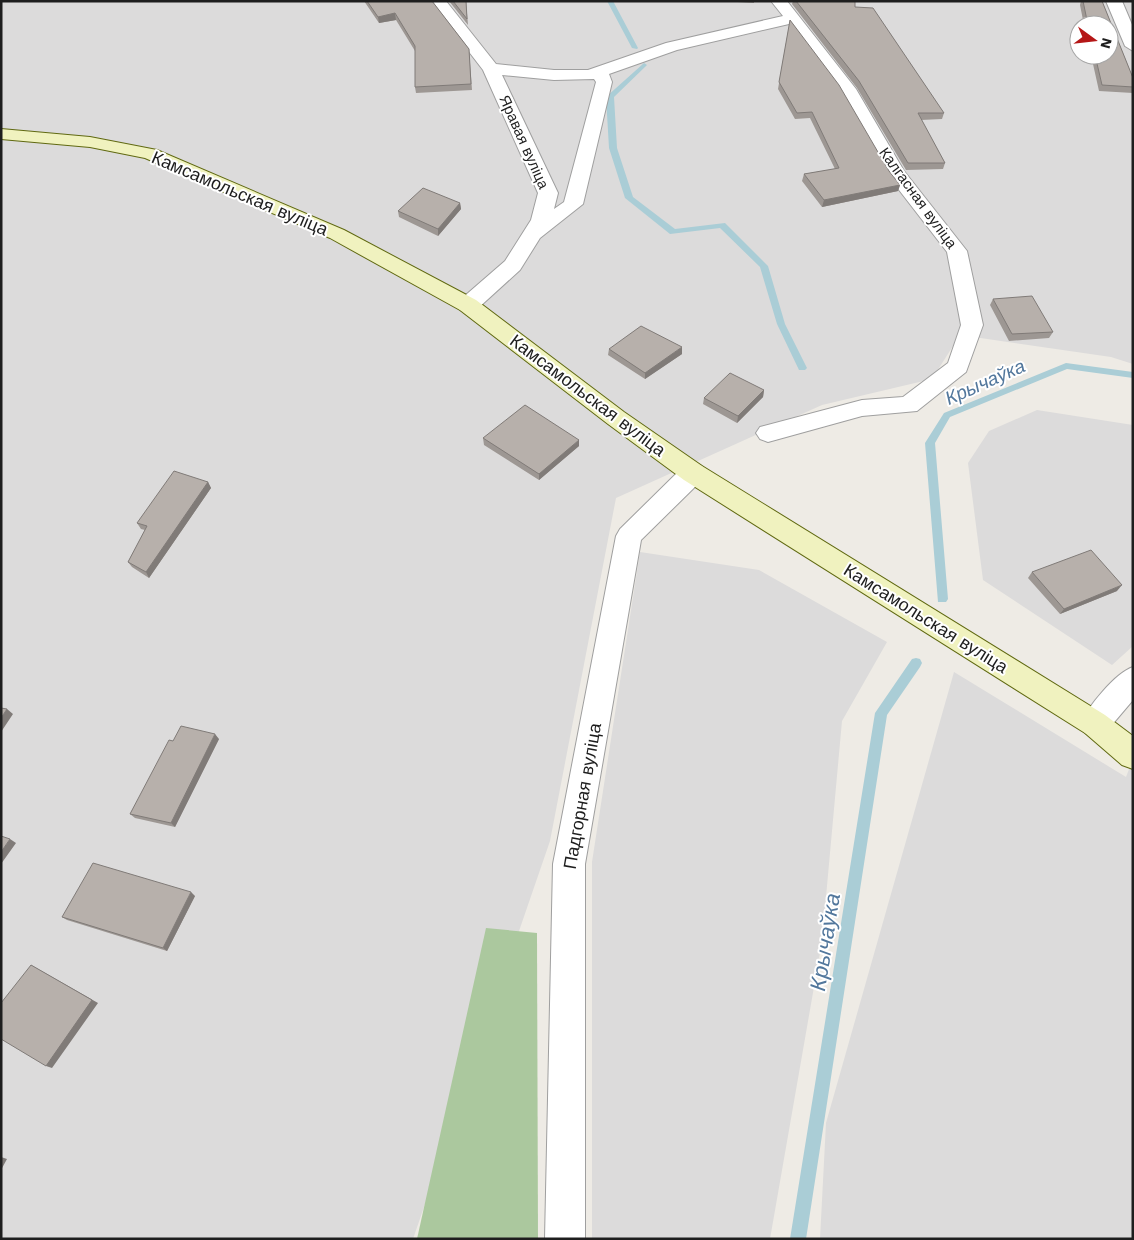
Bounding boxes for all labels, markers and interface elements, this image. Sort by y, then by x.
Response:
north arrow [1069,15,1119,65]
text: N [1097,36,1116,50]
street label: Яравая вуліца [495,92,553,192]
street label: Калгасная вуліца [875,144,961,253]
street label: Камсамольская вуліца [149,146,332,240]
street label: Камсамольская вуліца [506,330,671,461]
water label: Крычаўка [941,354,1029,410]
street label: Камсамольская вуліца [840,559,1013,678]
street label: Падгорная вуліца [559,720,605,871]
water label: Крычаўка [805,891,845,993]

